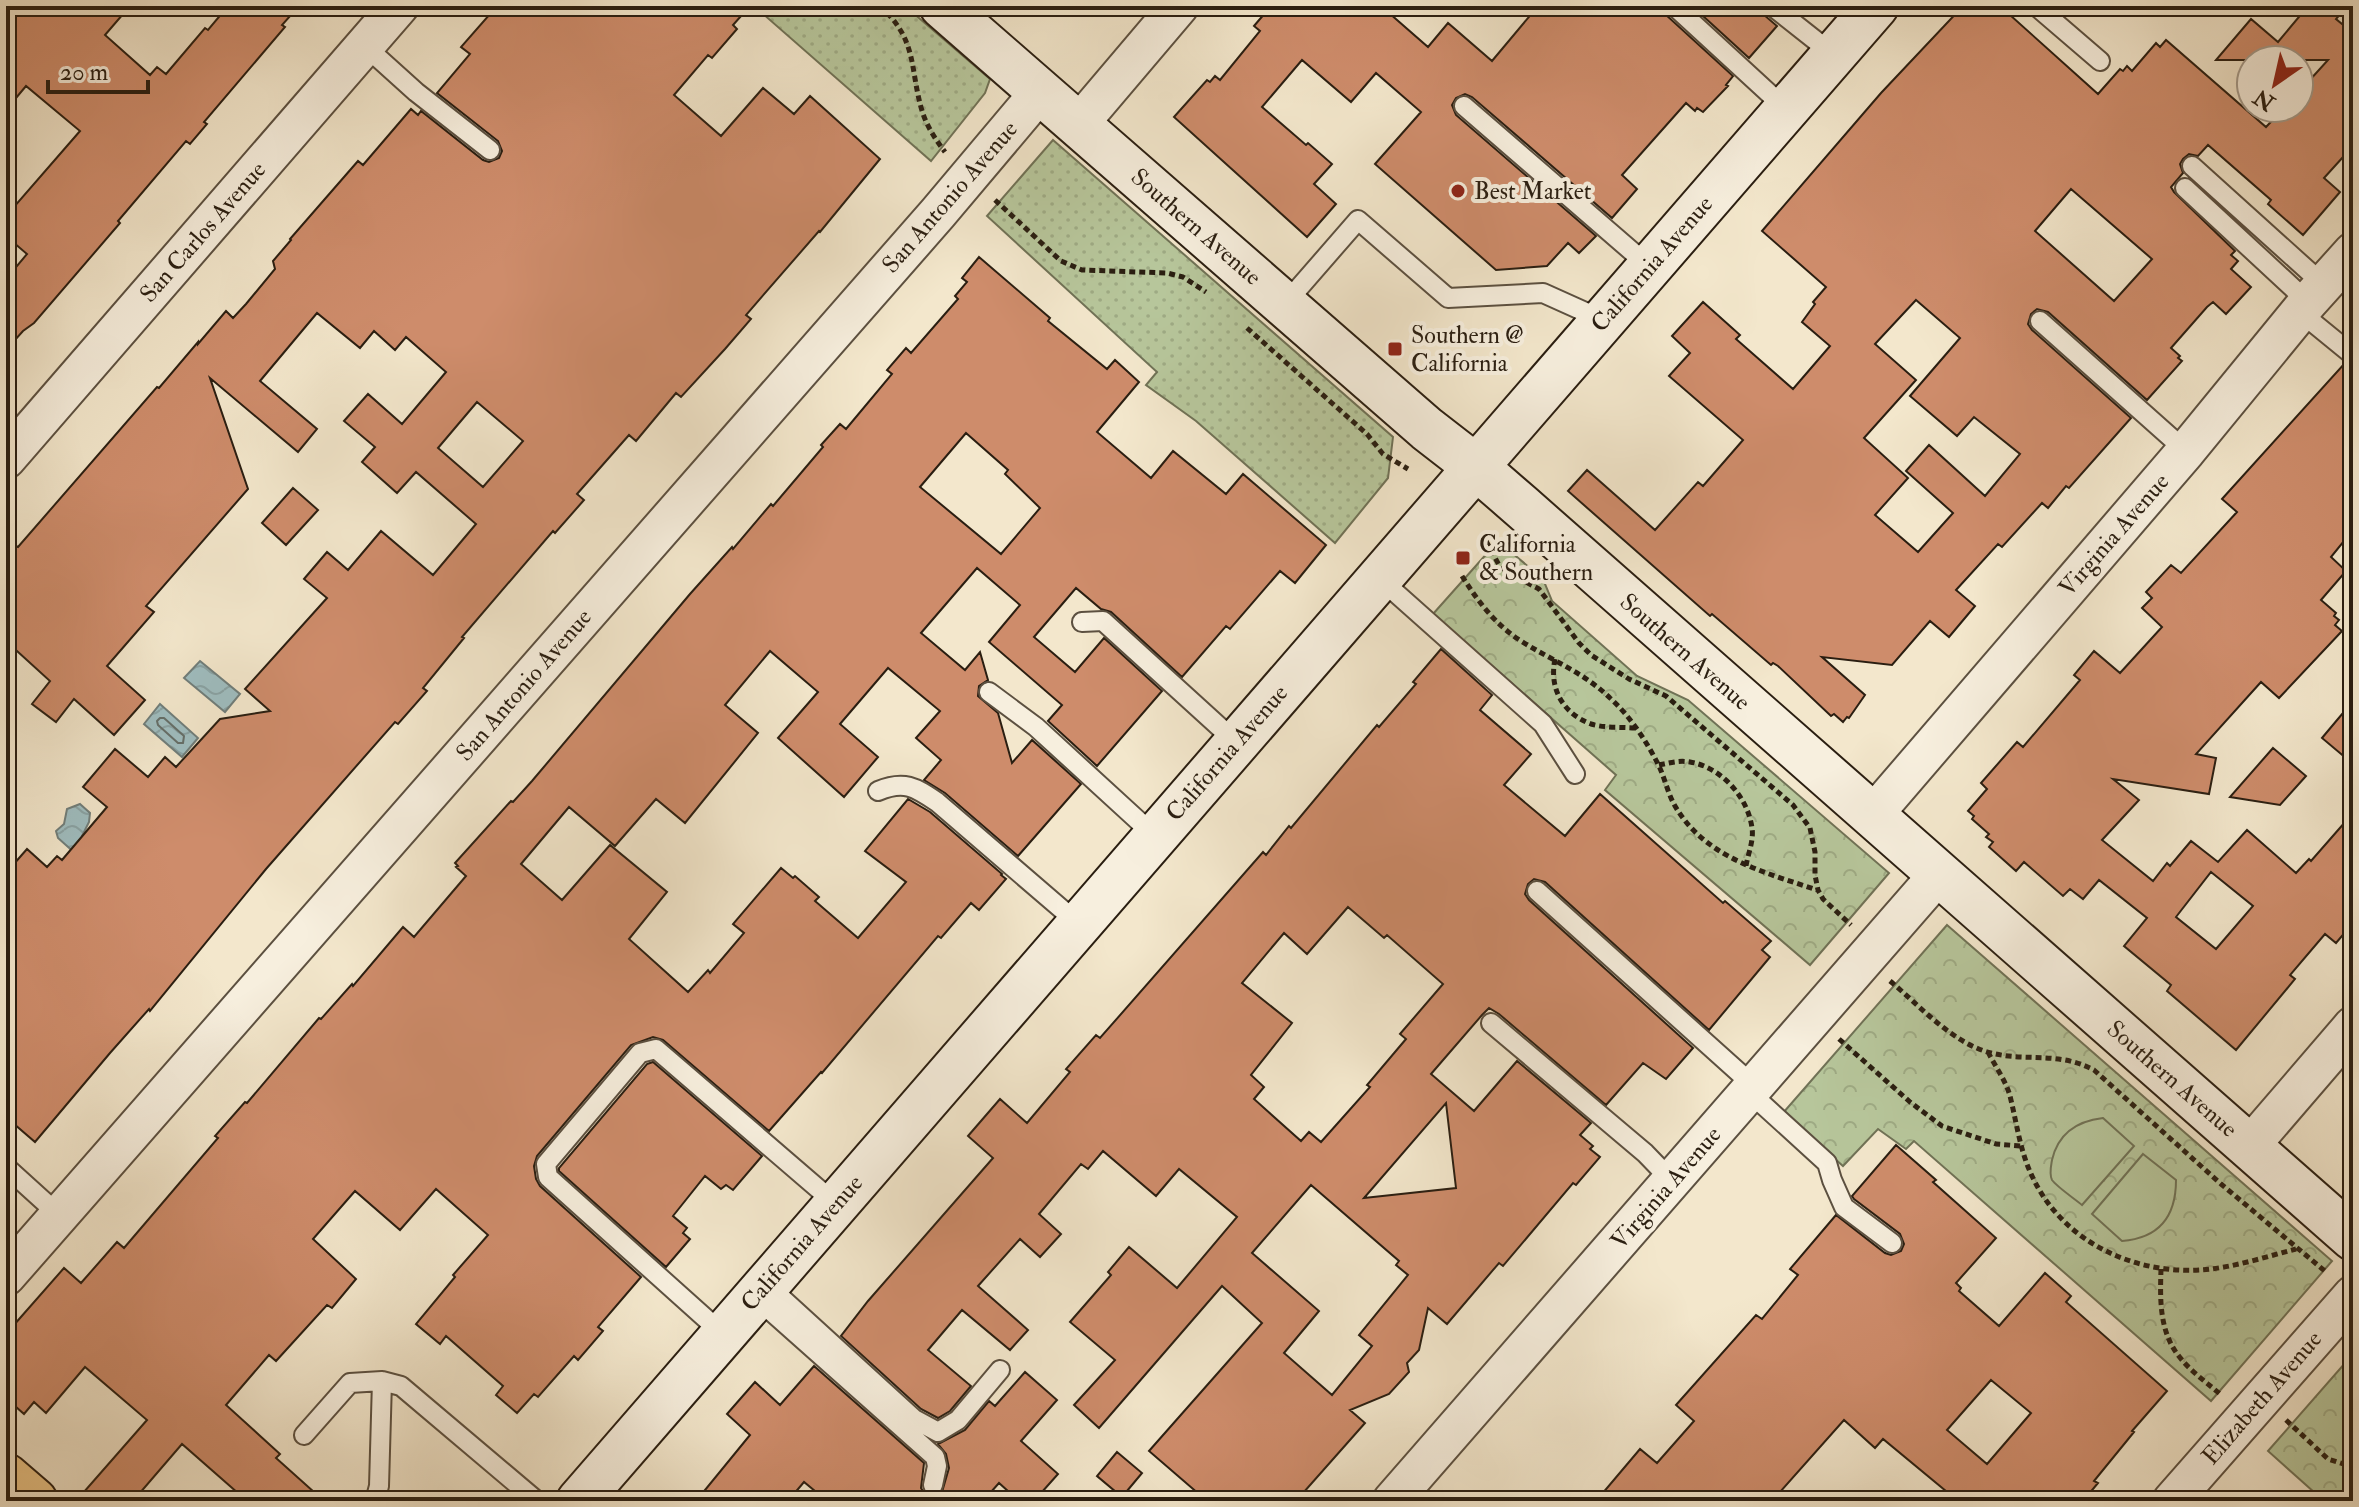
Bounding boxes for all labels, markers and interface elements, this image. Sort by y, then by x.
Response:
scale bar [48,44,148,94]
north arrow [2235,44,2315,124]
text: 20 m [60,57,109,88]
text: N [2248,82,2281,117]
street label: San Antonio Avenue [875,114,1025,280]
street label: San Carlos Avenue [133,155,273,309]
street label: Southern Avenue [1124,162,1268,292]
place label: Best Market [1474,176,1592,207]
marker: Best Market [1449,182,1467,200]
street label: California Avenue [1584,189,1720,339]
place label: Southern @ California [1411,320,1523,379]
marker: Southern @ California [1386,340,1404,358]
street label: Virginia Avenue [2052,467,2176,603]
place label: California & Southern [1479,529,1593,588]
marker: California & Southern [1454,549,1472,567]
street label: Southern Avenue [1613,587,1757,717]
street label: San Antonio Avenue [449,602,599,768]
street label: California Avenue [1159,678,1295,828]
street label: Southern Avenue [2100,1014,2244,1144]
street label: Virginia Avenue [1604,1120,1728,1256]
street label: California Avenue [734,1168,870,1318]
street label: Elizabeth Avenue [2195,1324,2329,1472]

